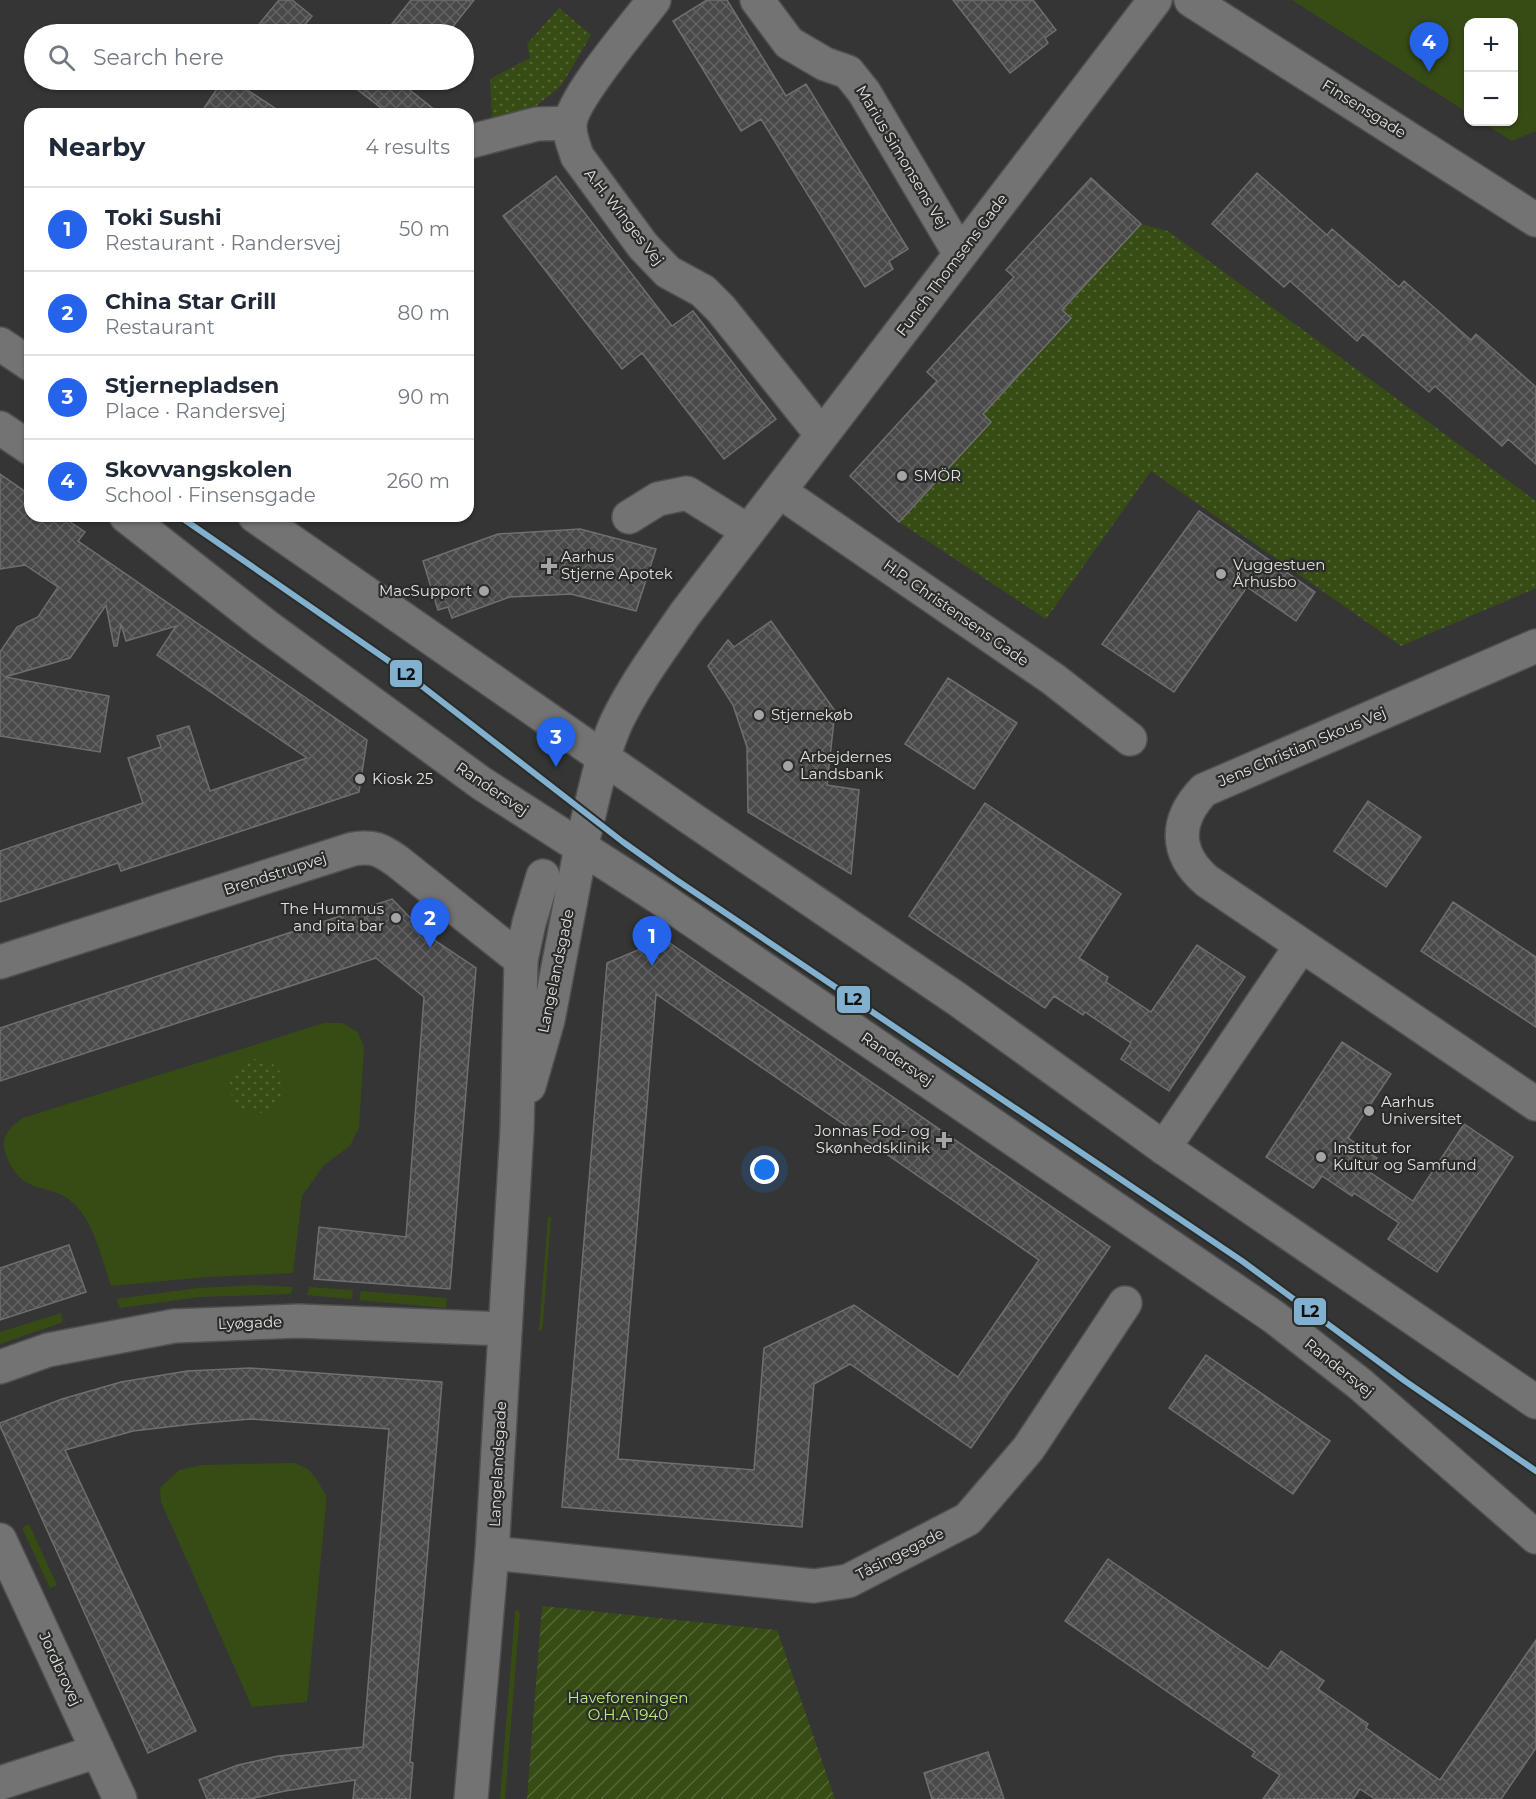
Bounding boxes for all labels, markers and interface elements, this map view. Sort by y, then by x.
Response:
map controls [1464,18,1518,126]
button: + [1464,18,1518,72]
pin: 4 [1410,22,1448,72]
search box [24,24,474,90]
icon: search [45,41,78,74]
text: Search here [93,44,224,71]
button: − [1464,72,1518,126]
street label: Finsensgade [1319,75,1410,142]
street label: Marius Simonsens Vej [852,82,953,232]
text: Nearby [48,131,145,163]
text: 4 results [365,135,450,159]
street label: A.H. Winges Vej [581,164,668,269]
street label: Funch Thomsens Gade [892,190,1011,340]
text: Toki Sushi [105,204,222,231]
text: 1 [64,217,71,241]
text: 50 m [399,217,450,241]
text: Restaurant · Randersvej [105,231,341,255]
text: China Star Grill [105,288,276,315]
text: 2 [62,301,73,325]
text: 80 m [398,301,450,325]
text: Restaurant [105,315,215,339]
text: Stjernepladsen [105,372,279,399]
text: 3 [62,385,73,409]
text: 90 m [398,385,450,409]
text: Place · Randersvej [105,399,286,423]
text: Skovvangskolen [105,456,293,483]
place label: SMÖR [914,466,961,485]
text: 4 [61,469,74,493]
text: 260 m [387,469,450,493]
marker: SMÖR [895,469,909,483]
text: School · Finsensgade [105,483,316,507]
place label: Aarhus Stjerne Apotek [561,547,673,583]
street label: H.P. Christensens Gade [880,555,1033,670]
place label: Vuggestuen Århusbo [1233,555,1325,591]
marker: Aarhus Stjerne Apotek [542,559,556,573]
marker: Vuggestuen Århusbo [1214,567,1228,581]
place label: MacSupport [379,581,472,600]
marker: MacSupport [477,584,491,598]
line badge: L2 [389,659,423,688]
text: L2 [396,665,416,684]
street label: Jens Christian Skous Vej [1214,703,1389,791]
place label: Stjernekøb [771,705,853,724]
marker: Stjernekøb [752,708,766,722]
pin: 3 [536,718,576,767]
place label: Arbejdernes Landsbank [800,747,892,783]
street label: Randersvej [453,757,532,820]
marker: Arbejdernes Landsbank [781,759,795,773]
place label: Kiosk 25 [372,769,433,788]
marker: Kiosk 25 [353,772,367,786]
street label: Brendstrupvej [221,848,329,899]
pin: 2 [410,898,450,948]
place label: The Hummus and pita bar [281,899,384,935]
street label: Langelandsgade [533,907,578,1035]
marker: The Hummus and pita bar [389,911,403,925]
pin: 1 [632,916,672,966]
line badge: L2 [836,985,871,1014]
text: L2 [843,990,863,1009]
street label: Randersvej [858,1027,937,1090]
place label: Aarhus Universitet [1381,1092,1462,1128]
marker: Aarhus Universitet [1362,1104,1376,1118]
place label: Jonnas Fod- og Skønhedsklinik [814,1121,930,1157]
marker: Jonnas Fod- og Skønhedsklinik [935,1131,953,1149]
place label: Institut for Kultur og Samfund [1333,1138,1477,1174]
marker: Institut for Kultur og Samfund [1314,1150,1328,1164]
your location [750,1155,779,1184]
line badge: L2 [1293,1297,1327,1326]
text: L2 [1300,1302,1320,1321]
street label: Lyøgade [217,1312,283,1333]
street label: Randersvej [1301,1334,1378,1401]
street label: Langelandsgade [485,1401,510,1527]
street label: Tåsingegade [853,1523,947,1584]
street label: Jordbrovej [35,1628,86,1709]
park label: Haveforeningen O.H.A 1940 [568,1688,688,1724]

